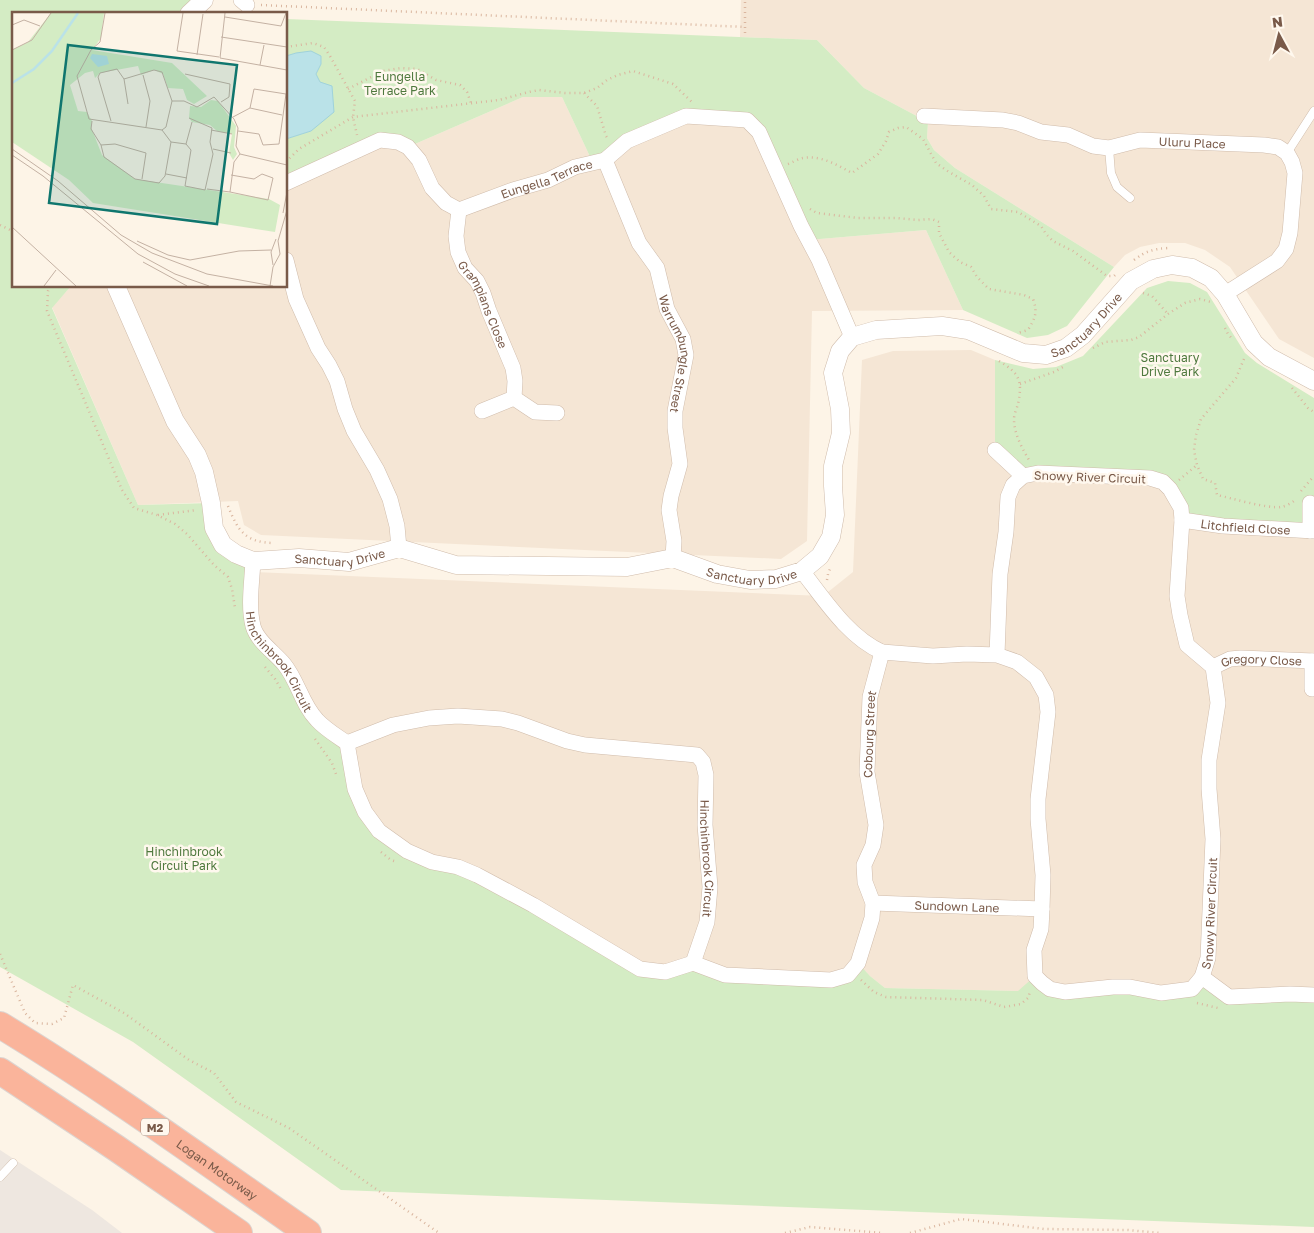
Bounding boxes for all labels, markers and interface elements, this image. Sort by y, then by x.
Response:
north arrow [1254,10,1304,60]
inset map [12,12,288,288]
text: N [1271,13,1284,31]
park label: Eungella Terrace Park [364,69,436,98]
street label: Uluru Place [1159,133,1226,151]
street label: Eungella Terrace [498,156,594,201]
street label: Grampians Close [455,258,511,351]
street label: Sanctuary Drive [1048,289,1125,360]
street label: Warrumbungle Street [656,293,694,414]
park label: Sanctuary Drive Park [1141,350,1200,379]
street label: Snowy River Circuit [1034,468,1146,486]
street label: Litchfield Close [1200,515,1291,537]
street label: Sanctuary Drive [294,545,387,570]
street label: Sanctuary Drive [704,563,799,588]
street label: Hinchinbrook Circuit [243,610,316,715]
street label: Gregory Close [1218,650,1302,670]
street label: Cobourg Street [859,688,879,779]
street label: Hinchinbrook Circuit [697,799,718,918]
park label: Hinchinbrook Circuit Park [145,844,223,873]
street label: Snowy River Circuit [1197,857,1220,971]
street label: Sundown Lane [914,897,1000,915]
road number: M2 [141,1118,169,1136]
street label: Logan Motorway [174,1136,261,1203]

